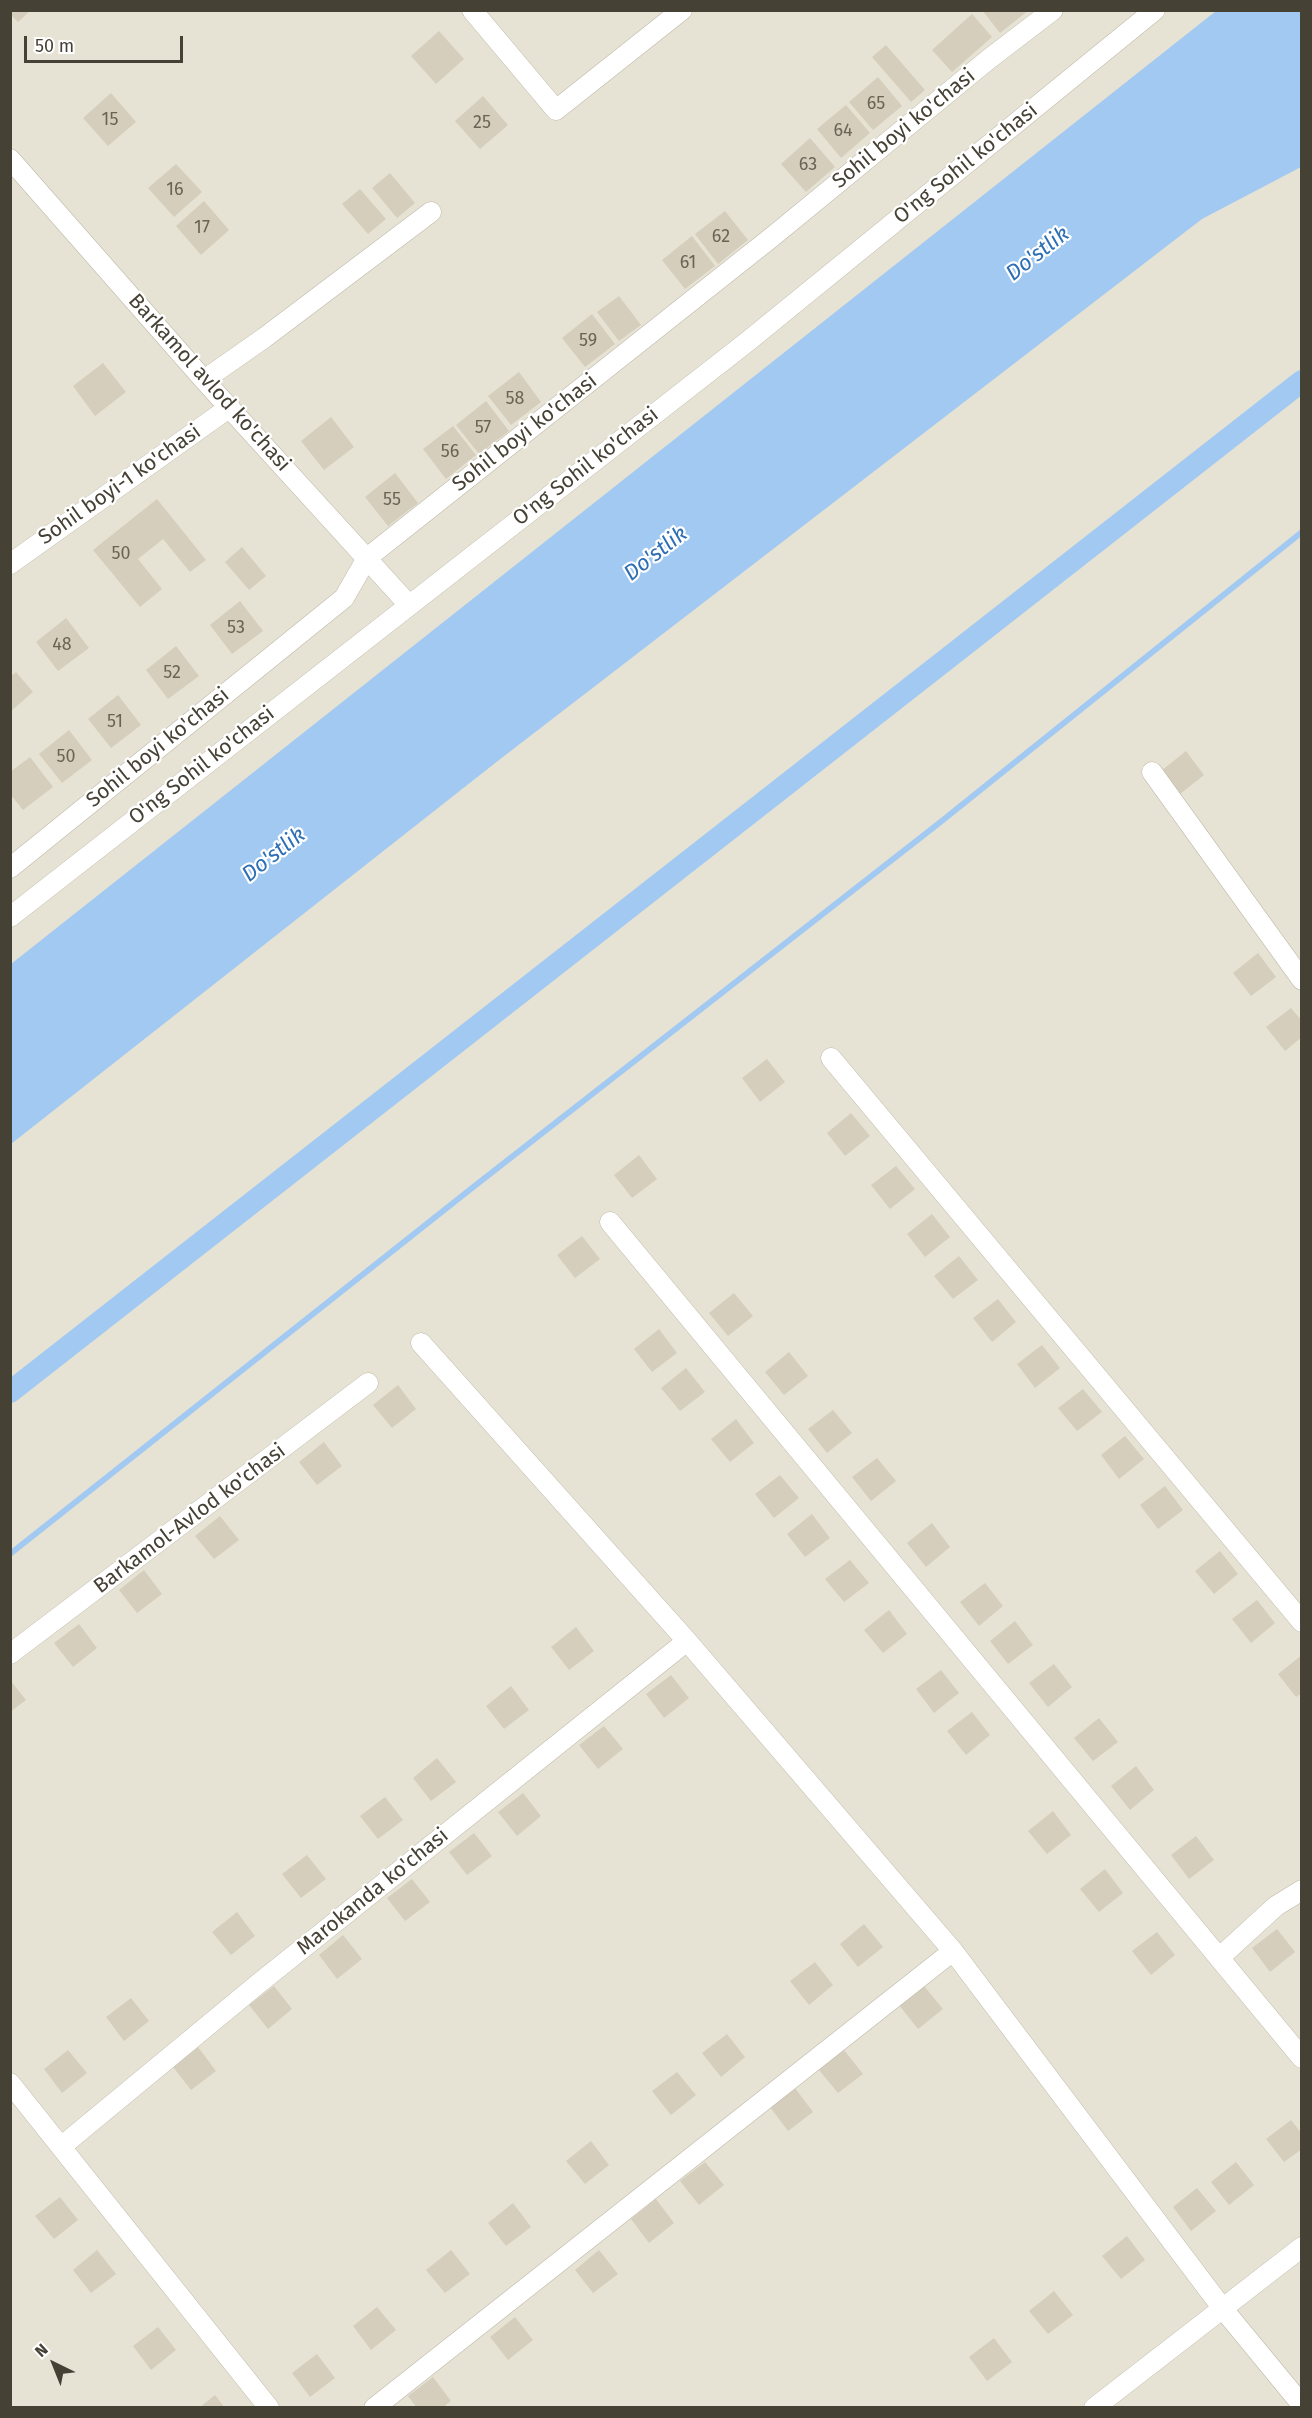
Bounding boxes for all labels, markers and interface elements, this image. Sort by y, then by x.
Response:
scale bar [27,24,186,62]
text: 50 m [35,35,74,57]
street label: Sohil boyi ko'chasi [828,64,980,194]
house number: 65 [867,93,885,115]
street label: O'ng Sohil ko'chasi [889,98,1043,230]
house number: 15 [102,109,118,131]
house number: 25 [473,112,491,134]
house number: 64 [833,120,853,142]
house number: 63 [799,154,817,176]
house number: 16 [166,179,184,201]
house number: 17 [194,217,210,239]
water label: Do'stlik [1001,221,1075,287]
house number: 62 [712,226,730,248]
house number: 61 [680,252,696,274]
street label: Barkamol avlod ko'chasi [123,289,295,477]
house number: 59 [579,330,597,352]
street label: Sohil boyi ko'chasi [448,369,602,497]
house number: 58 [506,388,524,410]
street label: O'ng Sohil ko'chasi [508,402,664,532]
house number: 57 [475,417,491,439]
street label: Sohil boyi-1 ko'chasi [34,419,206,551]
house number: 56 [441,441,459,463]
house number: 55 [383,489,401,511]
water label: Do'stlik [619,521,693,587]
house number: 50 [111,543,131,565]
house number: 53 [227,617,245,639]
house number: 48 [52,634,72,656]
house number: 52 [163,662,181,684]
street label: Sohil boyi ko'chasi [82,683,234,813]
street label: O'ng Sohil ko'chasi [124,701,280,831]
house number: 51 [107,711,123,733]
house number: 50 [56,746,76,768]
water label: Do'stlik [237,822,311,888]
street label: Barkamol-Avlod ko'chasi [89,1439,291,1599]
street label: Marokanda ko'chasi [292,1823,454,1961]
north arrow [24,2334,84,2394]
text: N [31,2340,52,2361]

